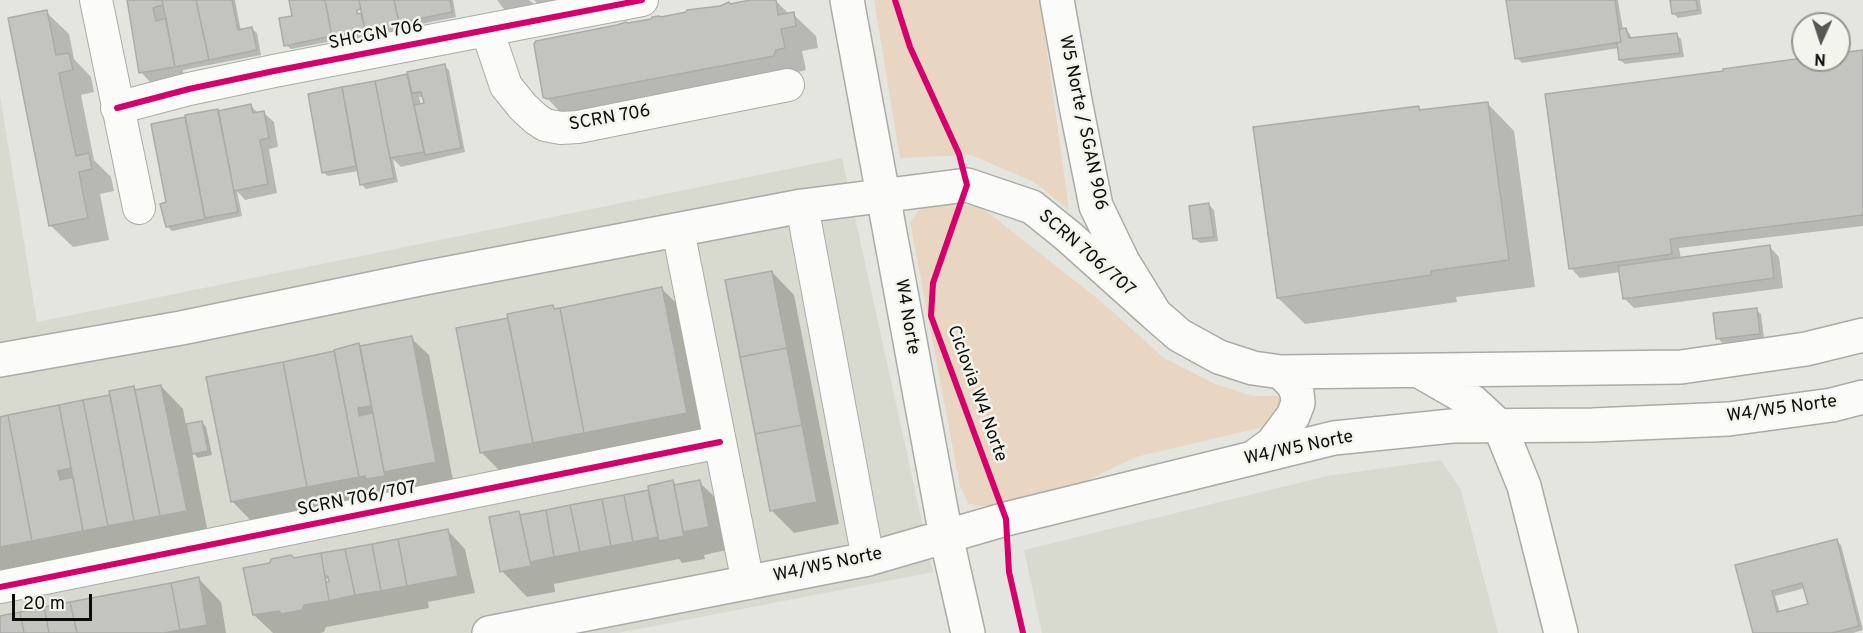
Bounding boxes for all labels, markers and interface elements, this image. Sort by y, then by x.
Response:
north arrow [1791,12,1851,72]
street label: SHCGN 706 [327,16,425,56]
street label: W5 Norte / SGAN 906 [1053,33,1111,213]
text: N [1814,48,1826,68]
street label: SCRN 706 [568,101,652,137]
street label: SCRN 706/707 [1033,206,1139,302]
street label: W4 Norte [889,278,923,356]
street label: Ciclovia W4 Norte [941,323,1011,465]
street label: W4/W5 Norte [1725,392,1839,428]
street label: W4/W5 Norte [1242,427,1356,471]
street label: SCRN 706/707 [296,478,418,522]
street label: W4/W5 Norte [771,544,885,588]
scale bar [15,582,94,620]
text: 20 m [23,593,65,616]

